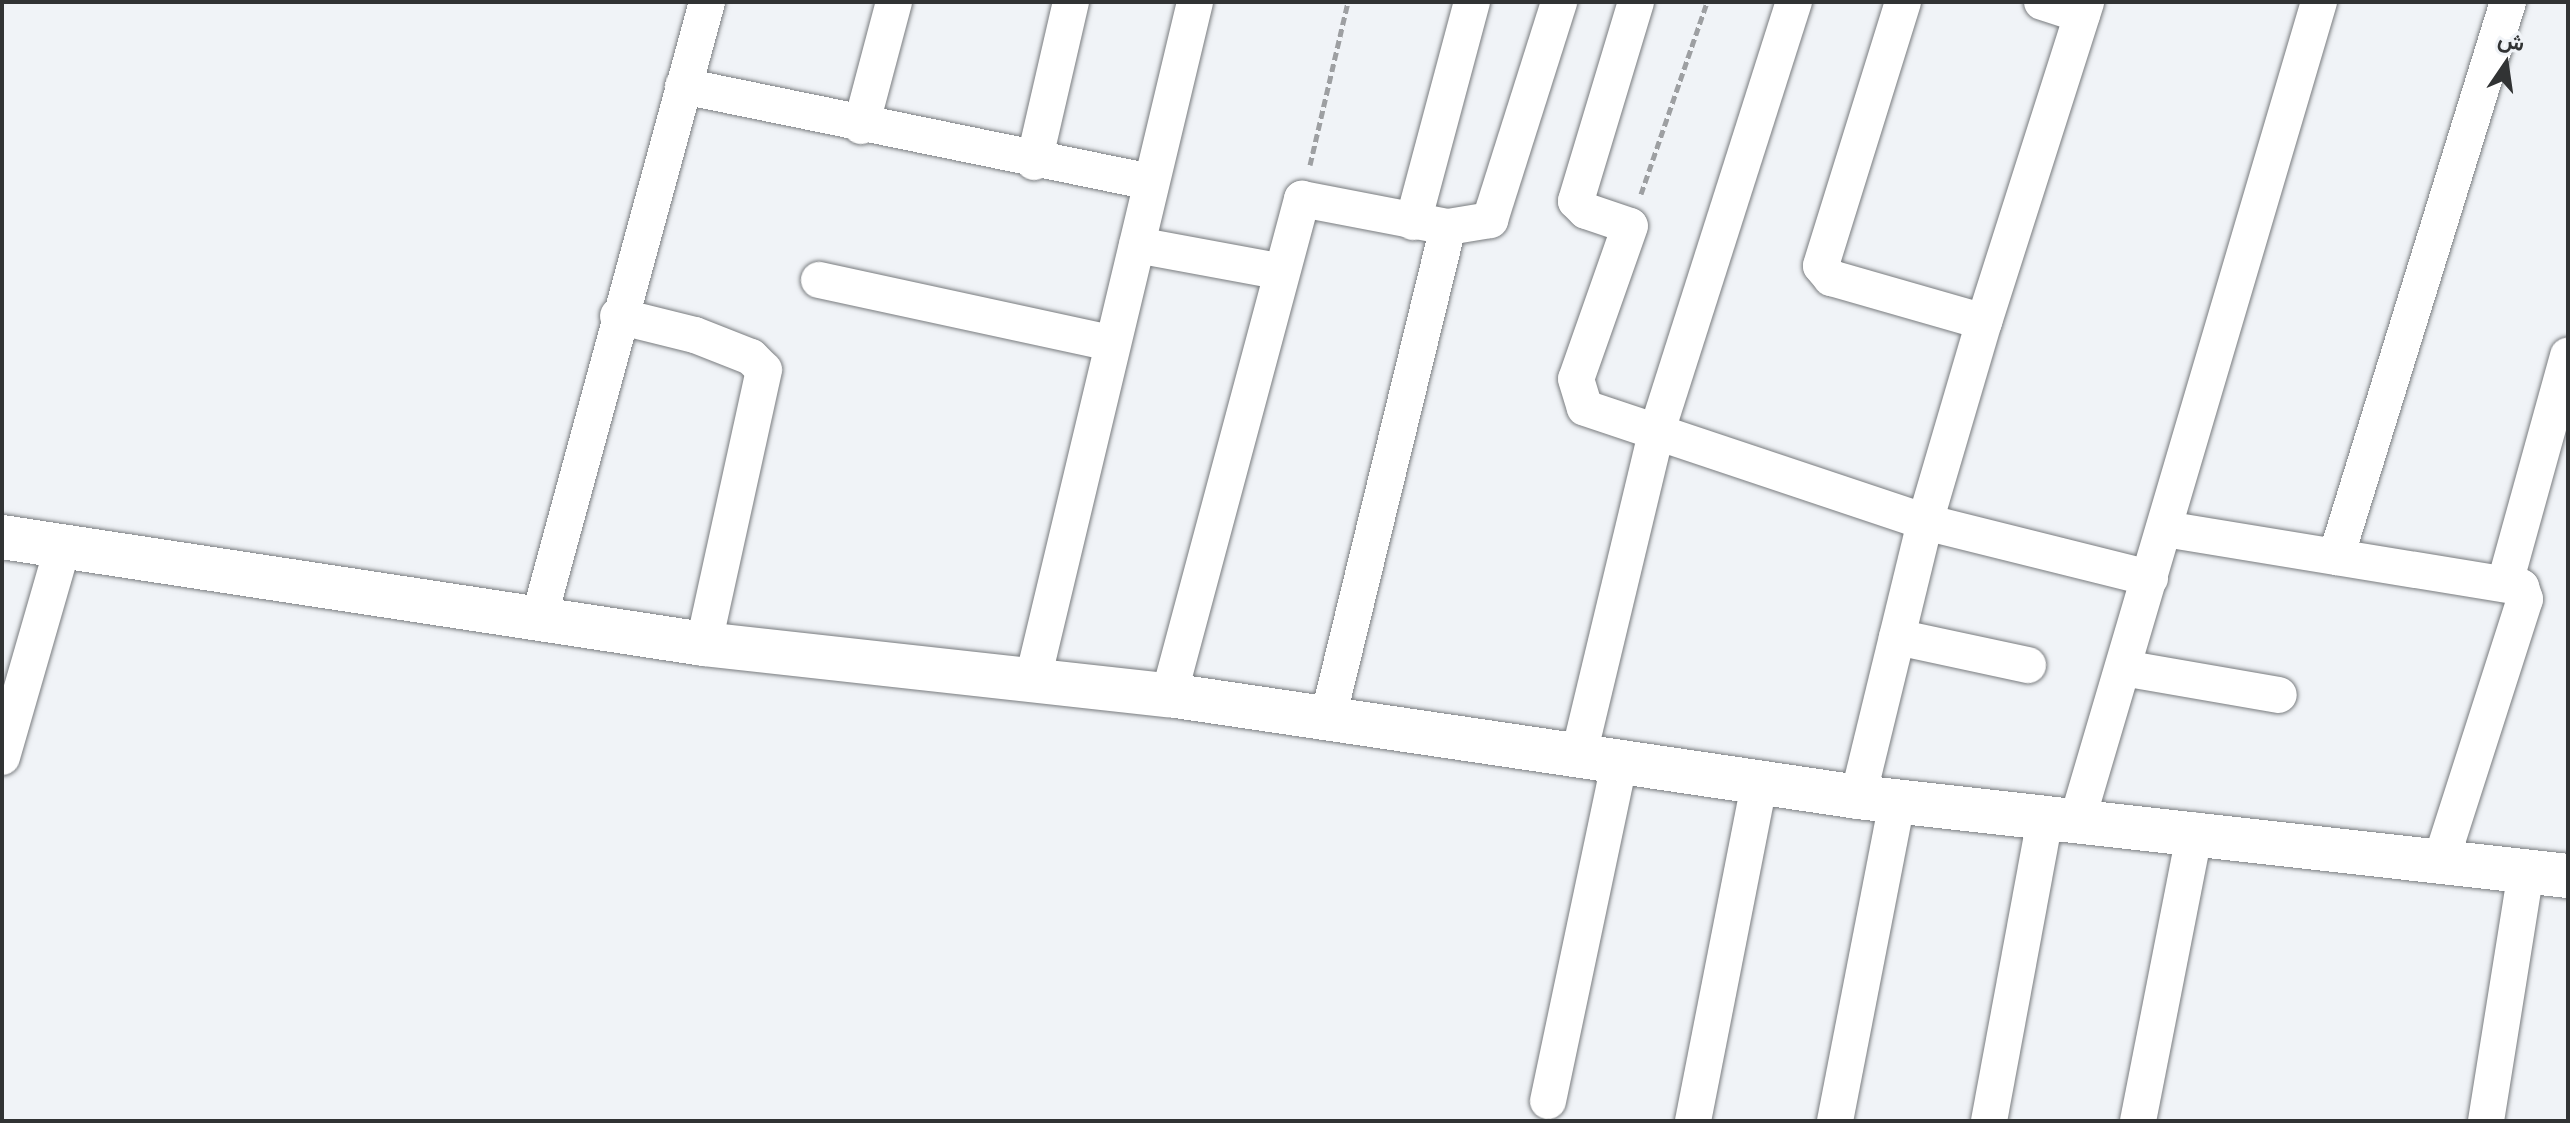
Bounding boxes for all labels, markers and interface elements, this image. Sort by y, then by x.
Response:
north arrow [2466,24,2546,104]
text: ش [2496,25,2527,56]

